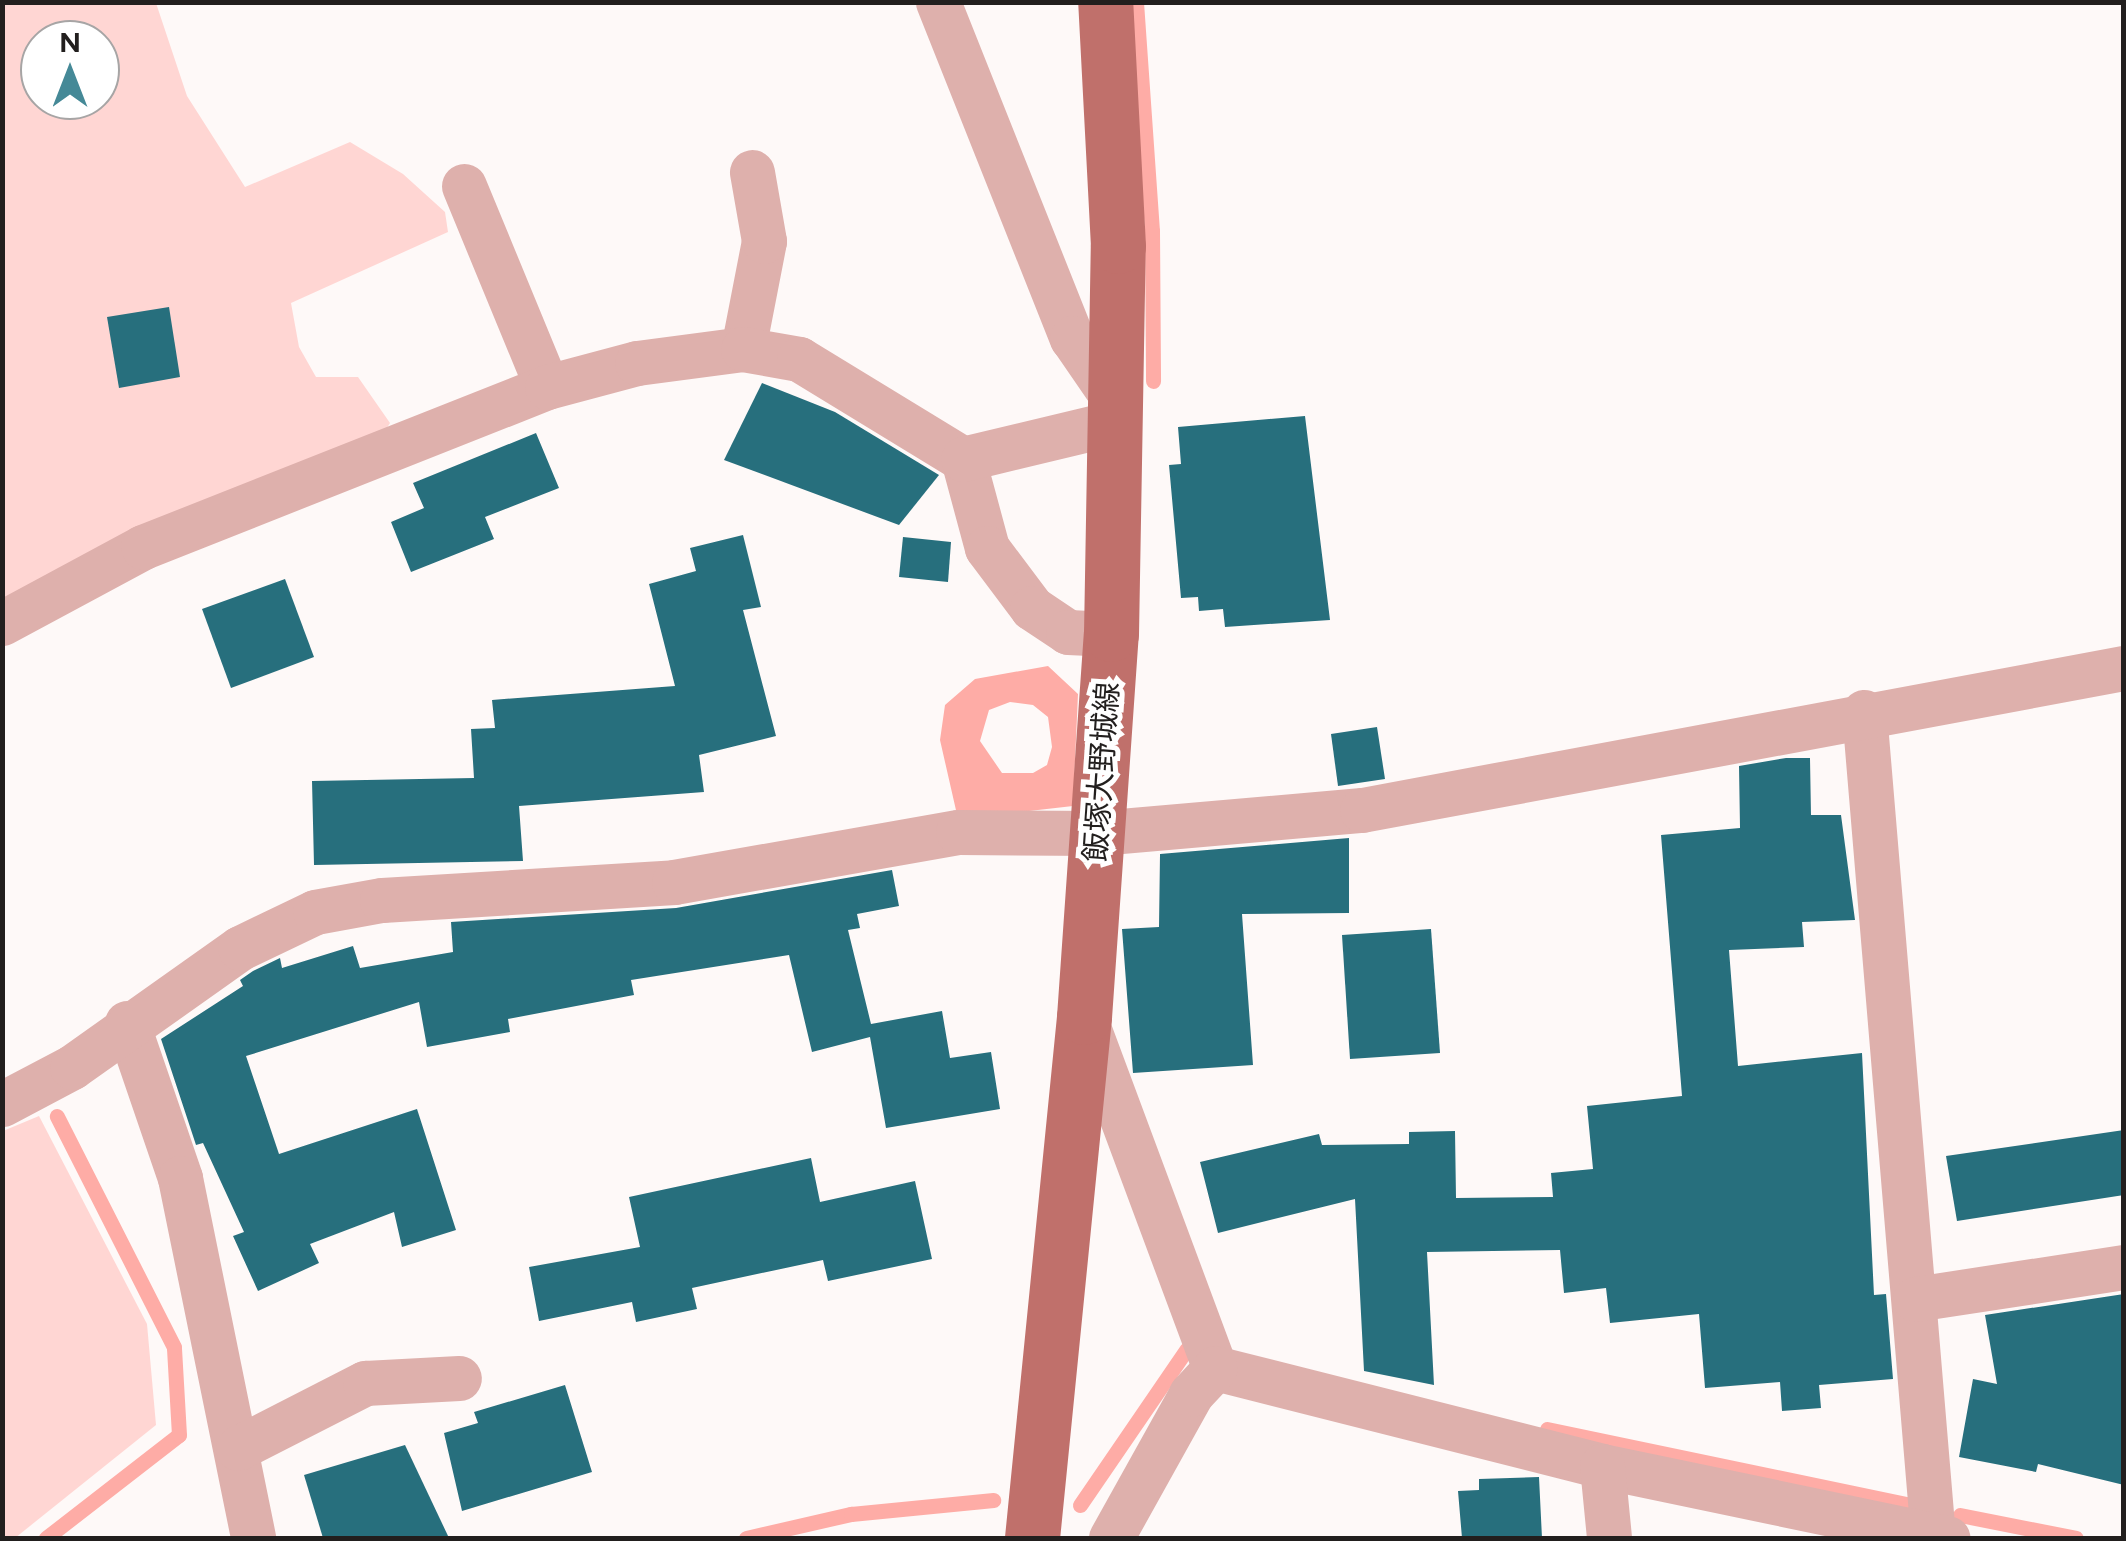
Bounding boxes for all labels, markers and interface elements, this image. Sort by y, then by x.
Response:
north arrow [20,20,120,120]
text: N [59,25,81,59]
street label: 飯塚大野城線 [1078,681,1126,863]

